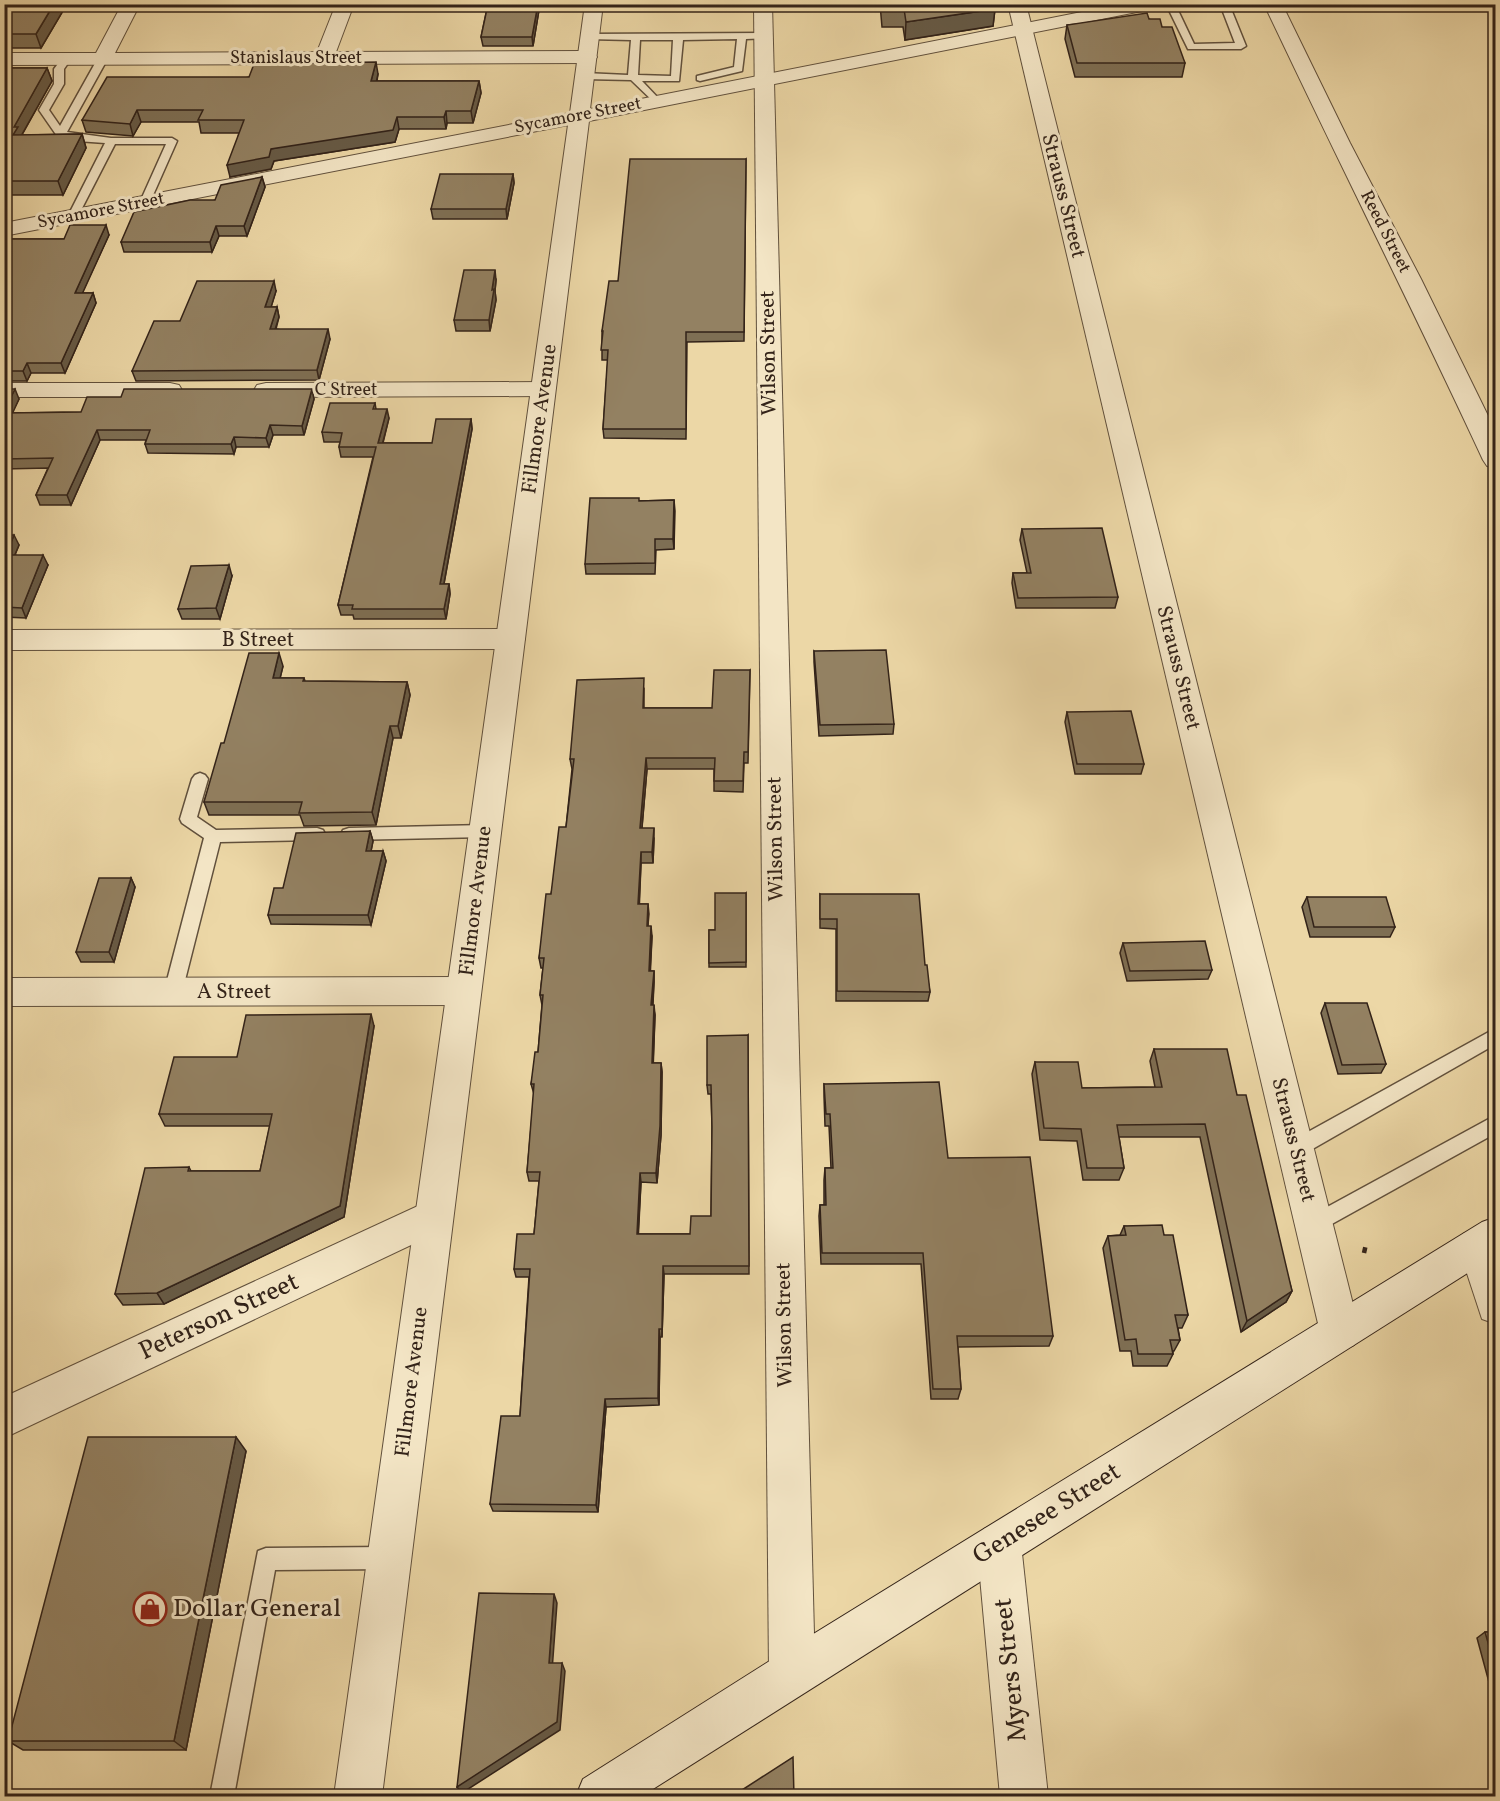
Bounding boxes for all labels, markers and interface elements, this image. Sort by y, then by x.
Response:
street label: Stanislaus Street [230,46,362,71]
street label: Sycamore Street [512,91,644,141]
street label: Strauss Street [1034,131,1092,261]
street label: Sycamore Street [35,186,167,236]
street label: Reed Street [1353,186,1417,278]
street label: Wilson Street [753,290,785,416]
street label: Fillmore Avenue [515,342,565,496]
street label: C Street [315,378,377,403]
street label: Strauss Street [1149,603,1207,733]
street label: B Street [222,626,294,655]
street label: Wilson Street [760,776,792,902]
street label: Fillmore Avenue [452,824,500,978]
street label: A Street [197,978,271,1007]
street label: Strauss Street [1264,1075,1322,1205]
street label: Wilson Street [769,1262,801,1388]
street label: Peterson Street [133,1264,305,1370]
street label: Fillmore Avenue [388,1305,436,1459]
street label: Genesee Street [966,1454,1128,1574]
shop icon: Dollar General [132,1591,168,1627]
place label: Dollar General [173,1591,341,1627]
street label: Myers Street [986,1596,1036,1744]

